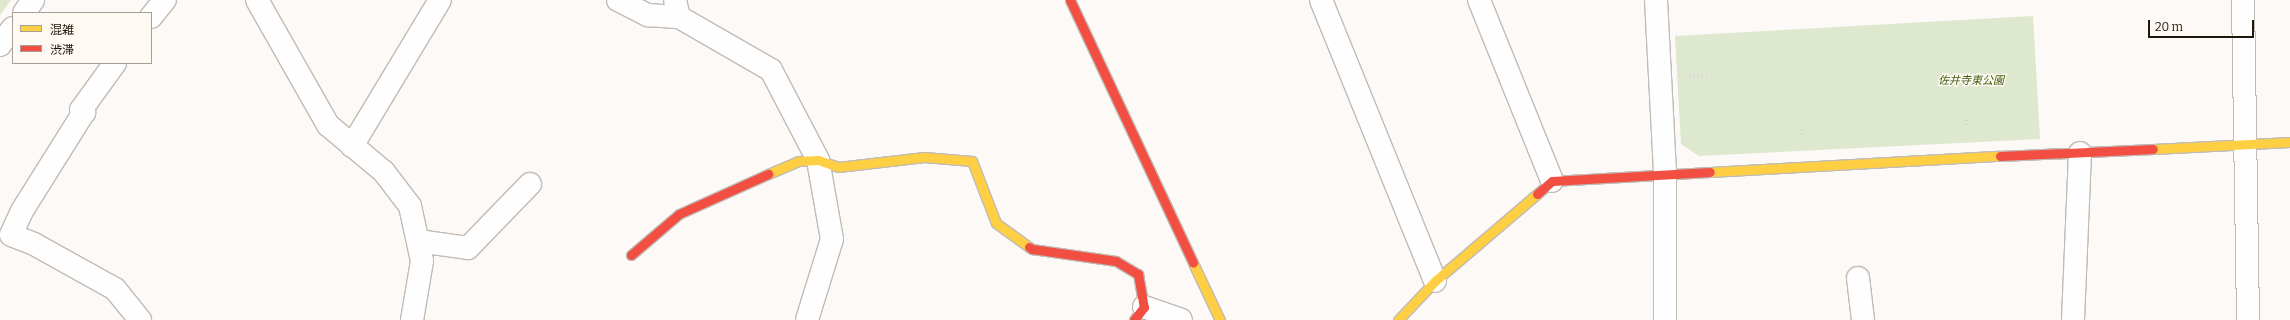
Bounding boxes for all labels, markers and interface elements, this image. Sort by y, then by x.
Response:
legend [12,12,152,64]
scale bar [2150,12,2256,38]
text: 20 m [2155,20,2183,34]
text: 混雑 [50,23,74,37]
text: 渋滞 [50,43,74,57]
park label: 佐井寺東公園 [1938,74,2004,88]

